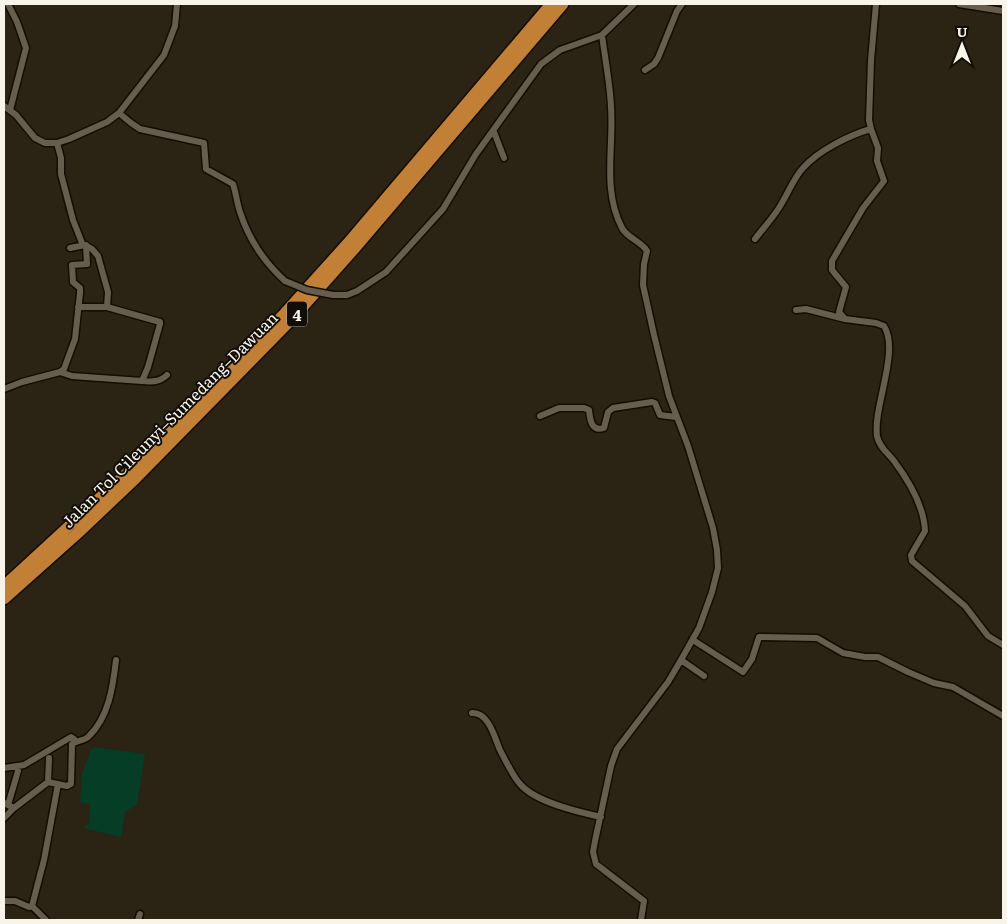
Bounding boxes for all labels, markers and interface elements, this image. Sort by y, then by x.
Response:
north arrow [937,20,987,70]
text: U [956,21,968,41]
road number: 4 [287,302,307,326]
street label: Jalan Tol Cileunyi–Sumedang–Dawuan [55,305,283,533]

